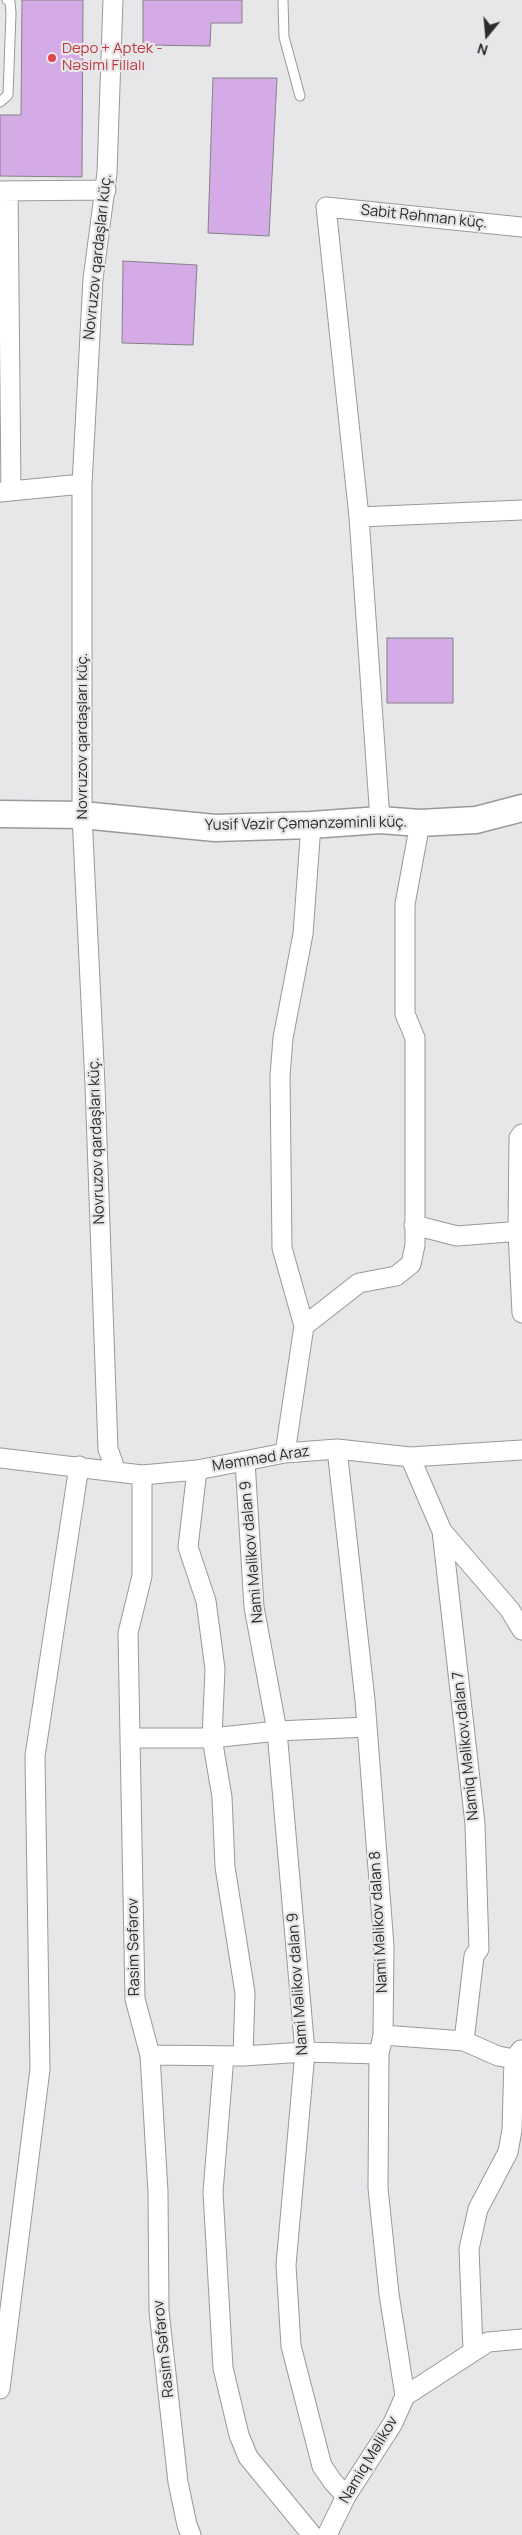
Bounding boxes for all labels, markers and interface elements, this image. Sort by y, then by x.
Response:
north arrow [462,10,512,60]
text: N [475,39,490,60]
place label: Depo + Aptek - Nəsimi Filialı [62,40,163,75]
marker: Depo + Aptek - Nəsimi Filialı [46,52,58,64]
street label: Novruzov qardaşları küç. [80,173,116,341]
street label: Sabit Rəhman küç. [360,201,488,233]
street label: Novruzov qardaşları küç. [74,653,92,819]
street label: Yusif Vəzir Çəmənzəminli küç. [205,813,407,835]
street label: Novruzov qardaşları küç. [85,1057,109,1225]
street label: Məmməd Araz [211,1442,311,1476]
street label: Nami Məlikov dalan 9 [237,1480,267,1624]
street label: Namiq Məlikov,dalan 7 [449,1671,483,1821]
street label: Nami Məlikov dalan 8 [366,1850,392,1994]
street label: Rasim Səfərov [124,1898,144,1996]
street label: Nami Məlikov dalan 9 [284,1912,312,2056]
street label: Rasim Səfərov [150,2299,178,2399]
street label: Namiq Məlikov [336,2413,402,2507]

